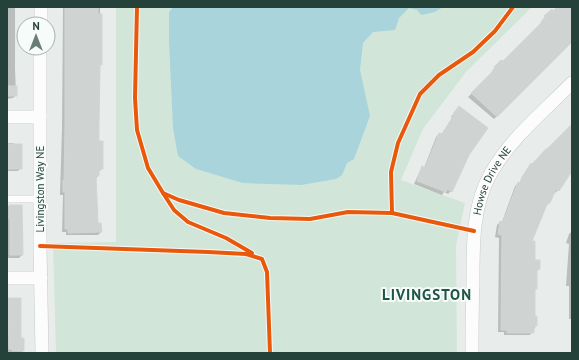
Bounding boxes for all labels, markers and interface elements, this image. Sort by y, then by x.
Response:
north arrow [16,16,56,56]
text: N [32,19,40,33]
street label: Howse Drive NE [470,143,514,216]
street label: Livingston Way NE [33,146,47,232]
district label: LIVINGSTON [382,285,472,304]

